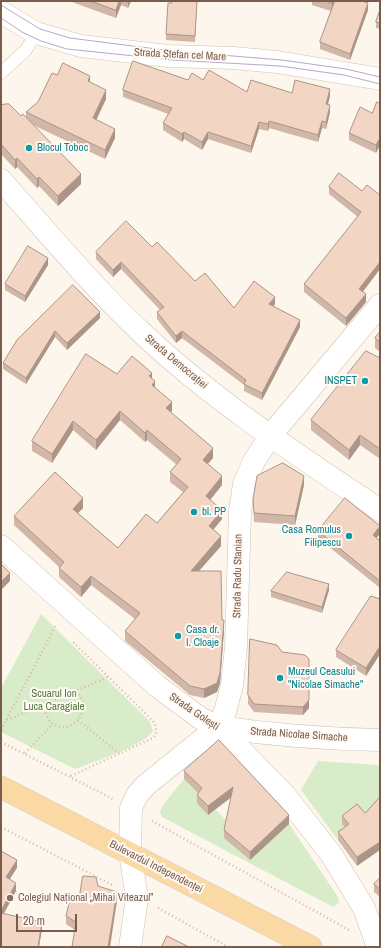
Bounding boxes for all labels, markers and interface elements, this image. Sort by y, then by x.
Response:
street label: Strada Ștefan cel Mare [134,46,226,64]
place label: Blocul Toboc [37,141,88,155]
marker: Blocul Toboc [24,143,34,153]
street label: Strada Democrației [142,332,210,392]
place label: INSPET [324,374,357,388]
marker: INSPET [360,376,370,386]
place label: bl. PP [202,505,226,519]
marker: bl. PP [189,507,199,517]
place label: Casa Romulus Filipescu [282,523,341,549]
marker: Casa Romulus Filipescu [344,531,354,541]
street label: Strada Radu Stanian [231,534,245,618]
place label: Casa dr. I. Cloaje [186,623,220,649]
marker: Casa dr. I. Cloaje [173,631,183,641]
place label: Muzeul Ceasului "Nicolae Simache" [288,665,363,691]
marker: Muzeul Ceasului "Nicolae Simache" [275,673,285,683]
park label: Scuarul Ion Luca Caragiale [23,687,85,713]
street label: Strada Golești [166,690,222,734]
street label: Strada Nicolae Simache [250,725,348,745]
street label: Bulevardul Independenței [107,838,205,896]
place label: Colegiul Național „Mihai Viteazul” [18,891,153,905]
marker: Colegiul Național „Mihai Viteazul” [5,893,15,903]
scale bar [18,906,79,932]
text: 20 m [23,913,45,929]

